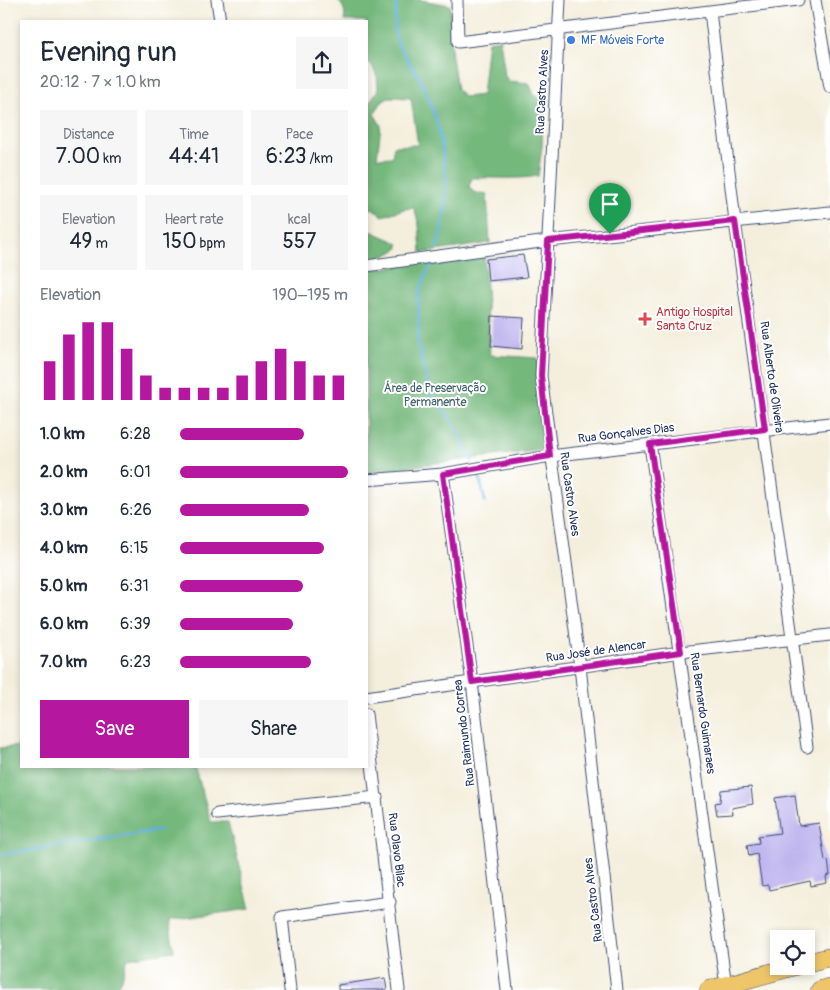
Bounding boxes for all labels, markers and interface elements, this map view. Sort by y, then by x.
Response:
place label: MF Móveis Forte [581,33,664,48]
marker: MF Móveis Forte [565,34,577,46]
text: Evening run [40,35,177,70]
button: share [296,37,348,89]
street label: Rua Castro Alves [533,49,552,135]
text: 20:12 · 7 × 1.0 km [40,72,161,92]
text: Distance [63,126,114,143]
text: Time [179,126,209,143]
text: Pace [285,126,313,143]
text: 7.00 [56,143,100,170]
text: 44:41 [169,143,219,170]
text: 6:23 [266,143,306,170]
text: km [100,150,122,167]
text: /km [306,150,333,167]
pin [589,183,631,234]
icon: arrive [596,190,624,218]
text: Elevation [62,211,115,228]
text: Heart rate [164,211,224,228]
text: kcal [288,211,311,228]
text: 49 [69,228,92,255]
text: 150 [163,228,196,255]
text: 557 [282,228,316,255]
text: m [92,235,108,252]
text: bpm [196,235,225,252]
text: Elevation [40,285,101,305]
text: 190–195 m [272,285,348,305]
place label: Antigo Hospital Santa Cruz [656,305,733,334]
marker: Antigo Hospital Santa Cruz [638,312,652,326]
street label: Rua Alberto de Oliveira [756,320,787,434]
park label: Área de Preservação Permanente [384,380,487,410]
street label: Rua Gonçalves Dias [577,420,676,447]
text: 1.0 km [40,424,85,444]
text: 6:28 [120,424,151,444]
street label: Rua Castro Alves [556,451,583,538]
text: 2.0 km [40,462,88,482]
text: 6:01 [120,462,151,482]
text: 3.0 km [40,500,88,520]
text: 6:26 [120,500,152,520]
text: 4.0 km [40,538,88,558]
text: 6:15 [120,538,149,558]
text: 5.0 km [40,576,87,596]
text: 6:31 [120,576,149,596]
text: 6.0 km [40,614,88,634]
text: 6:39 [120,614,151,634]
street label: Rua José de Alencar [545,637,648,666]
street label: Rua Bernardo Guimaraes [687,651,719,775]
text: 7.0 km [40,652,87,672]
text: 6:23 [120,652,151,672]
street label: Rua Raimundo Correa [450,678,478,787]
button: Save [40,700,189,758]
button: Share [199,700,348,758]
street label: Rua Olavo Bilac [384,812,409,888]
street label: Rua Castro Alves [581,856,606,943]
map controls [770,930,815,975]
button: locate [770,930,815,975]

